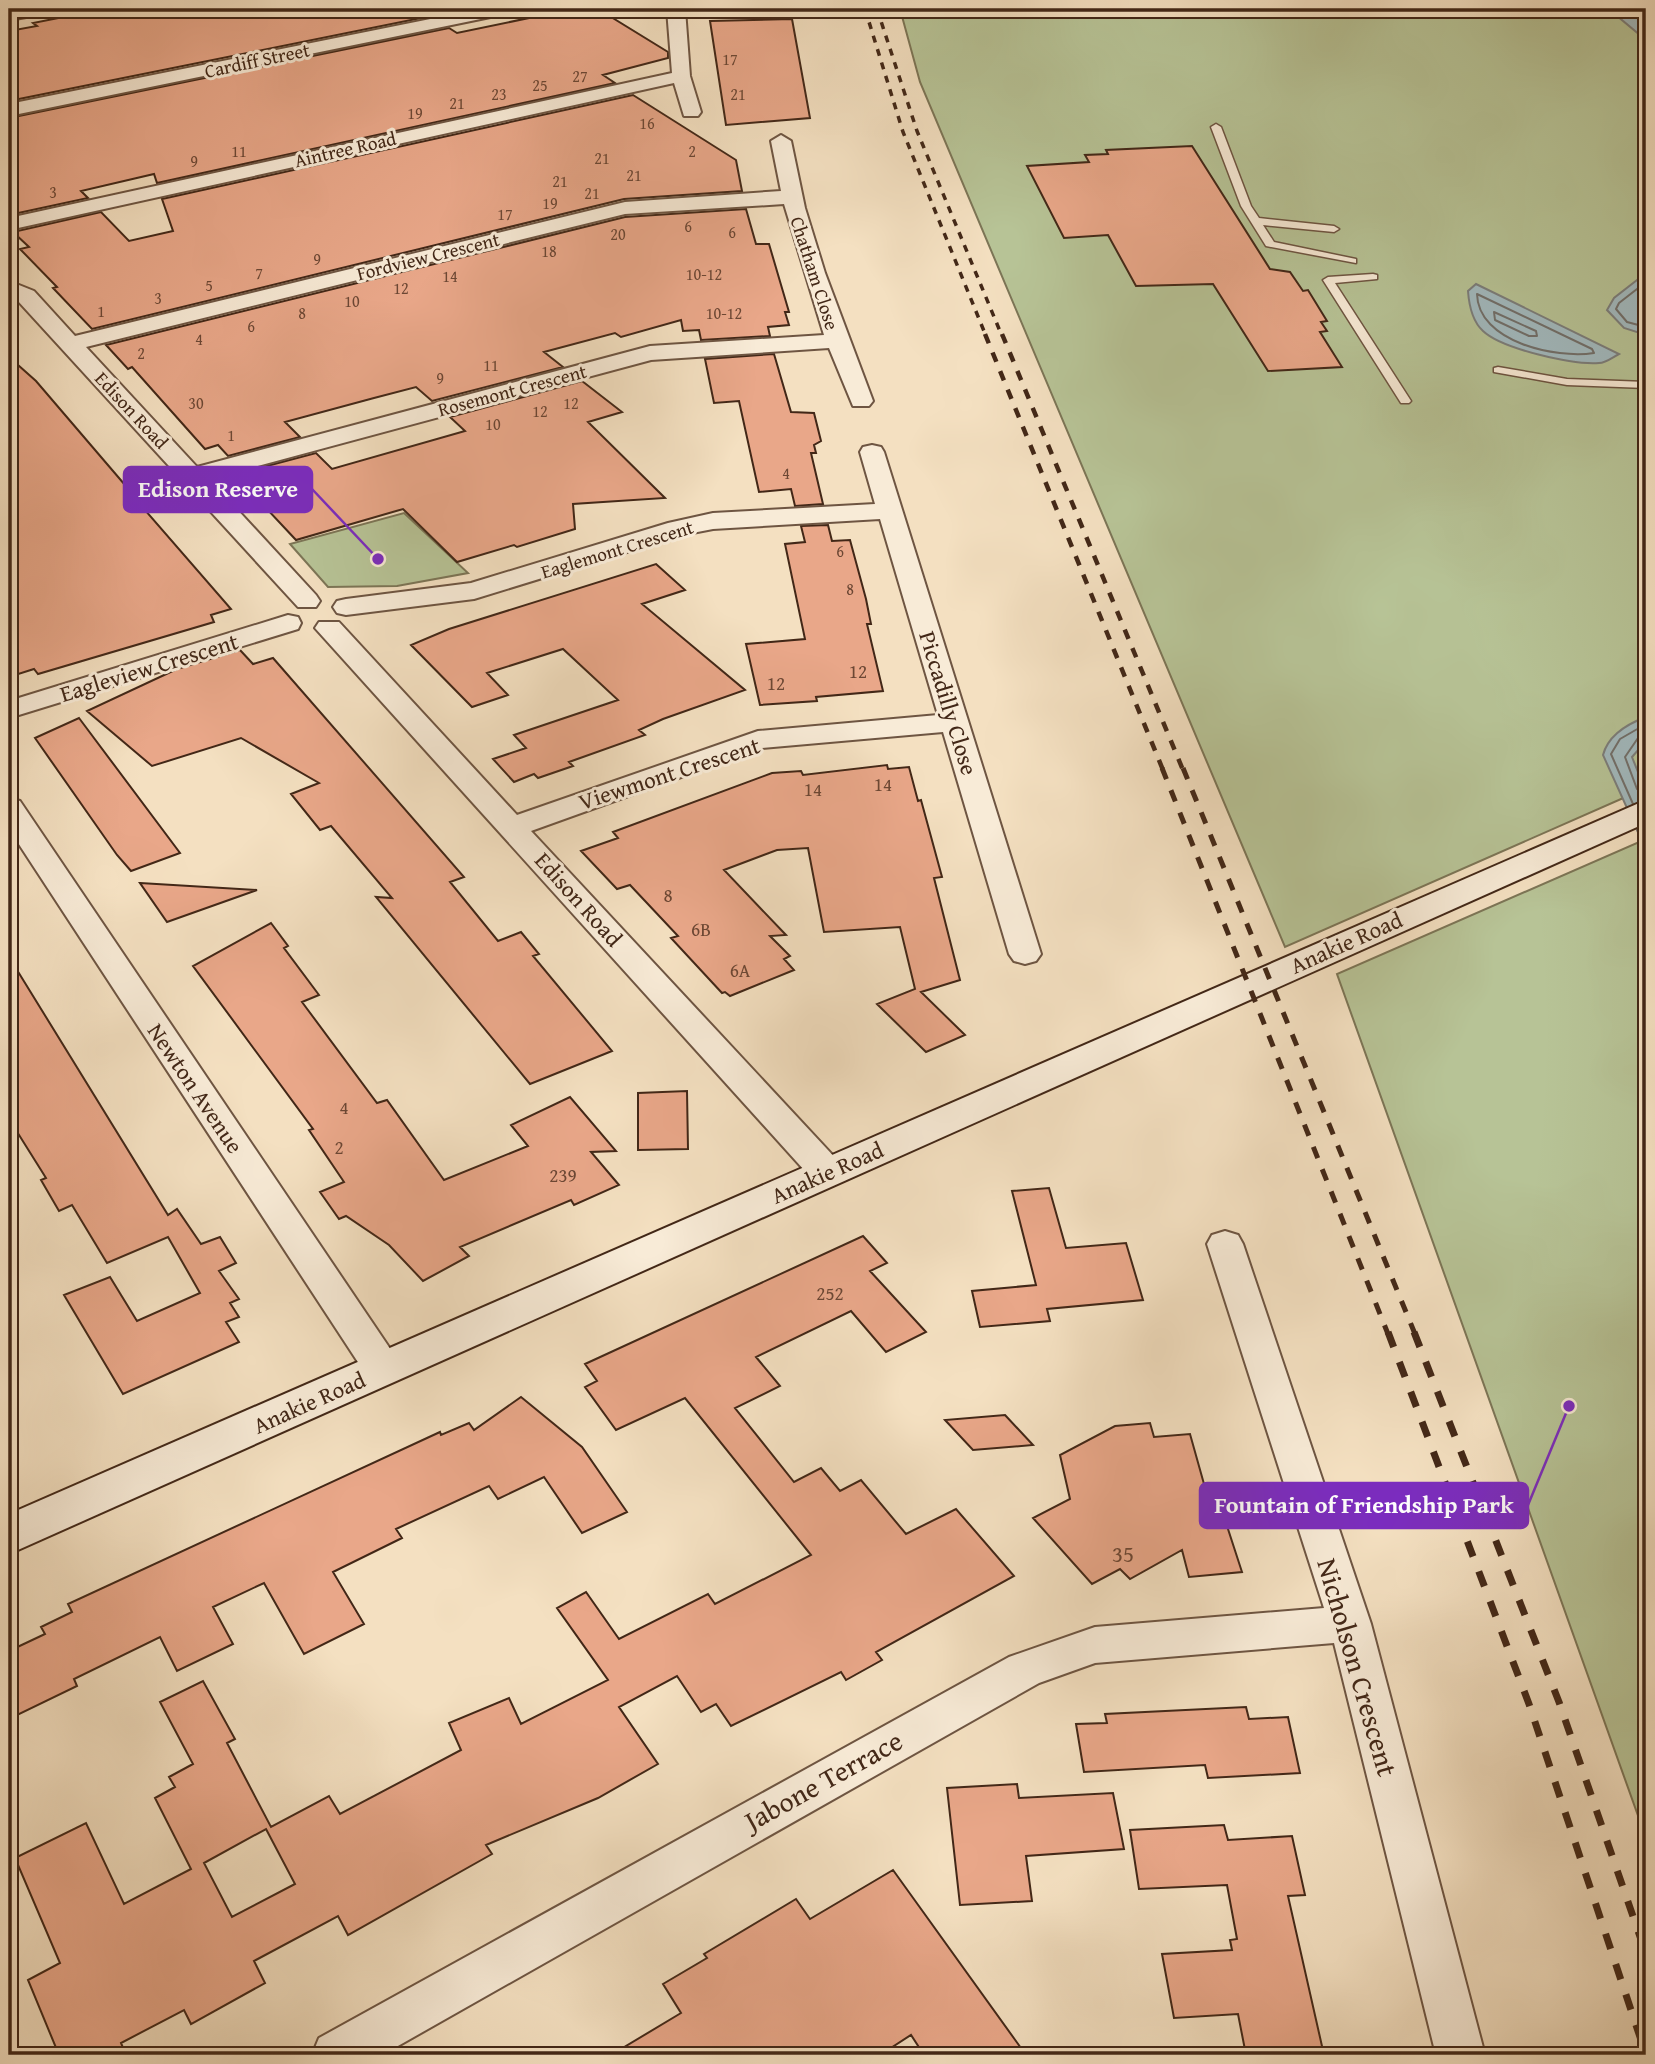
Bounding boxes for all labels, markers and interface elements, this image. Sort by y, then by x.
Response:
street label: Cardiff Street [202,35,312,85]
house number: 17 [722,47,738,71]
house number: 27 [572,64,588,88]
house number: 25 [532,73,548,97]
house number: 23 [491,82,507,106]
house number: 21 [730,82,746,106]
house number: 21 [449,91,465,115]
house number: 19 [407,101,423,125]
house number: 16 [639,111,655,135]
street label: Aintree Road [291,124,399,174]
house number: 11 [231,139,247,163]
house number: 2 [688,139,696,163]
house number: 21 [594,146,610,170]
house number: 9 [190,149,198,173]
house number: 21 [626,163,642,187]
house number: 21 [552,169,568,193]
house number: 3 [49,180,57,204]
house number: 21 [584,181,600,205]
house number: 19 [542,191,558,215]
house number: 17 [497,202,513,226]
street label: Chatham Close [783,213,847,333]
house number: 6 [684,214,692,238]
house number: 6 [728,220,736,244]
house number: 20 [610,222,626,246]
street label: Fordview Crescent [354,225,503,287]
house number: 18 [541,239,557,263]
house number: 9 [313,247,321,271]
house number: 7 [255,261,263,285]
house number: 10-12 [686,262,722,286]
house number: 14 [442,264,458,288]
house number: 5 [205,273,213,297]
house number: 12 [393,276,409,300]
house number: 3 [154,286,162,310]
house number: 10 [344,289,360,313]
house number: 1 [97,299,105,323]
house number: 8 [298,301,306,325]
house number: 10-12 [706,301,742,325]
house number: 6 [247,314,255,338]
house number: 4 [195,327,203,351]
house number: 2 [137,341,145,365]
house number: 11 [483,353,499,377]
street label: Rosemont Crescent [435,357,590,423]
street label: Edison Road [89,365,176,456]
house number: 9 [436,366,444,390]
house number: 30 [188,391,204,415]
house number: 12 [563,391,579,415]
house number: 12 [532,399,548,423]
house number: 10 [485,412,501,436]
house number: 1 [227,423,235,447]
house number: 4 [782,461,790,485]
callout: Edison Reserve [124,467,312,512]
text: Edison Reserve [138,471,298,506]
street label: Eaglemont Crescent [537,512,697,586]
house number: 6 [836,539,844,563]
house number: 8 [846,577,854,601]
street label: Eagleview Crescent [56,624,242,710]
street label: Piccadilly Close [911,627,987,779]
house number: 12 [849,657,867,685]
house number: 12 [767,669,785,697]
street label: Viewmont Crescent [574,728,764,818]
house number: 14 [874,770,892,798]
house number: 14 [804,775,822,803]
street label: Edison Road [527,844,631,954]
house number: 8 [663,881,673,909]
street label: Anakie Road [1285,902,1408,981]
house number: 6B [691,915,711,943]
house number: 6A [730,956,751,984]
street label: Newton Avenue [140,1016,252,1160]
house number: 4 [339,1093,349,1121]
street label: Anakie Road [766,1132,889,1211]
house number: 2 [334,1133,344,1161]
house number: 239 [549,1161,577,1189]
house number: 252 [816,1279,844,1307]
street label: Anakie Road [248,1362,371,1441]
callout: Fountain of Friendship Park [1200,1483,1528,1528]
text: Fountain of Friendship Park [1214,1487,1514,1522]
house number: 35 [1112,1537,1134,1570]
street label: Nicholson Crescent [1307,1553,1409,1781]
street label: Jabone Terrace [734,1720,910,1842]

